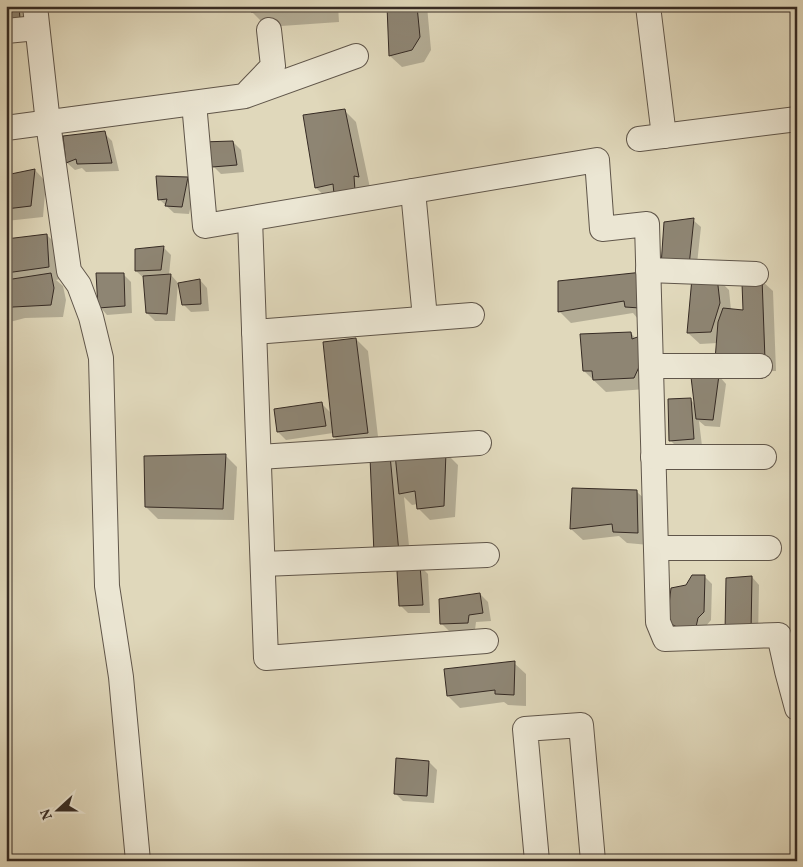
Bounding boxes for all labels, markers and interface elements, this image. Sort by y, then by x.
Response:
north arrow [32,784,82,834]
text: N [37,806,58,822]

